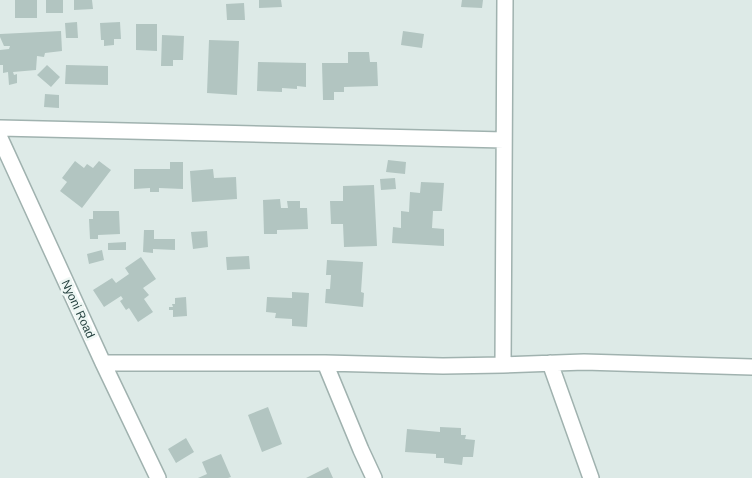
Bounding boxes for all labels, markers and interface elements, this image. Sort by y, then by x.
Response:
street label: Nyoni Road [58,278,98,340]

